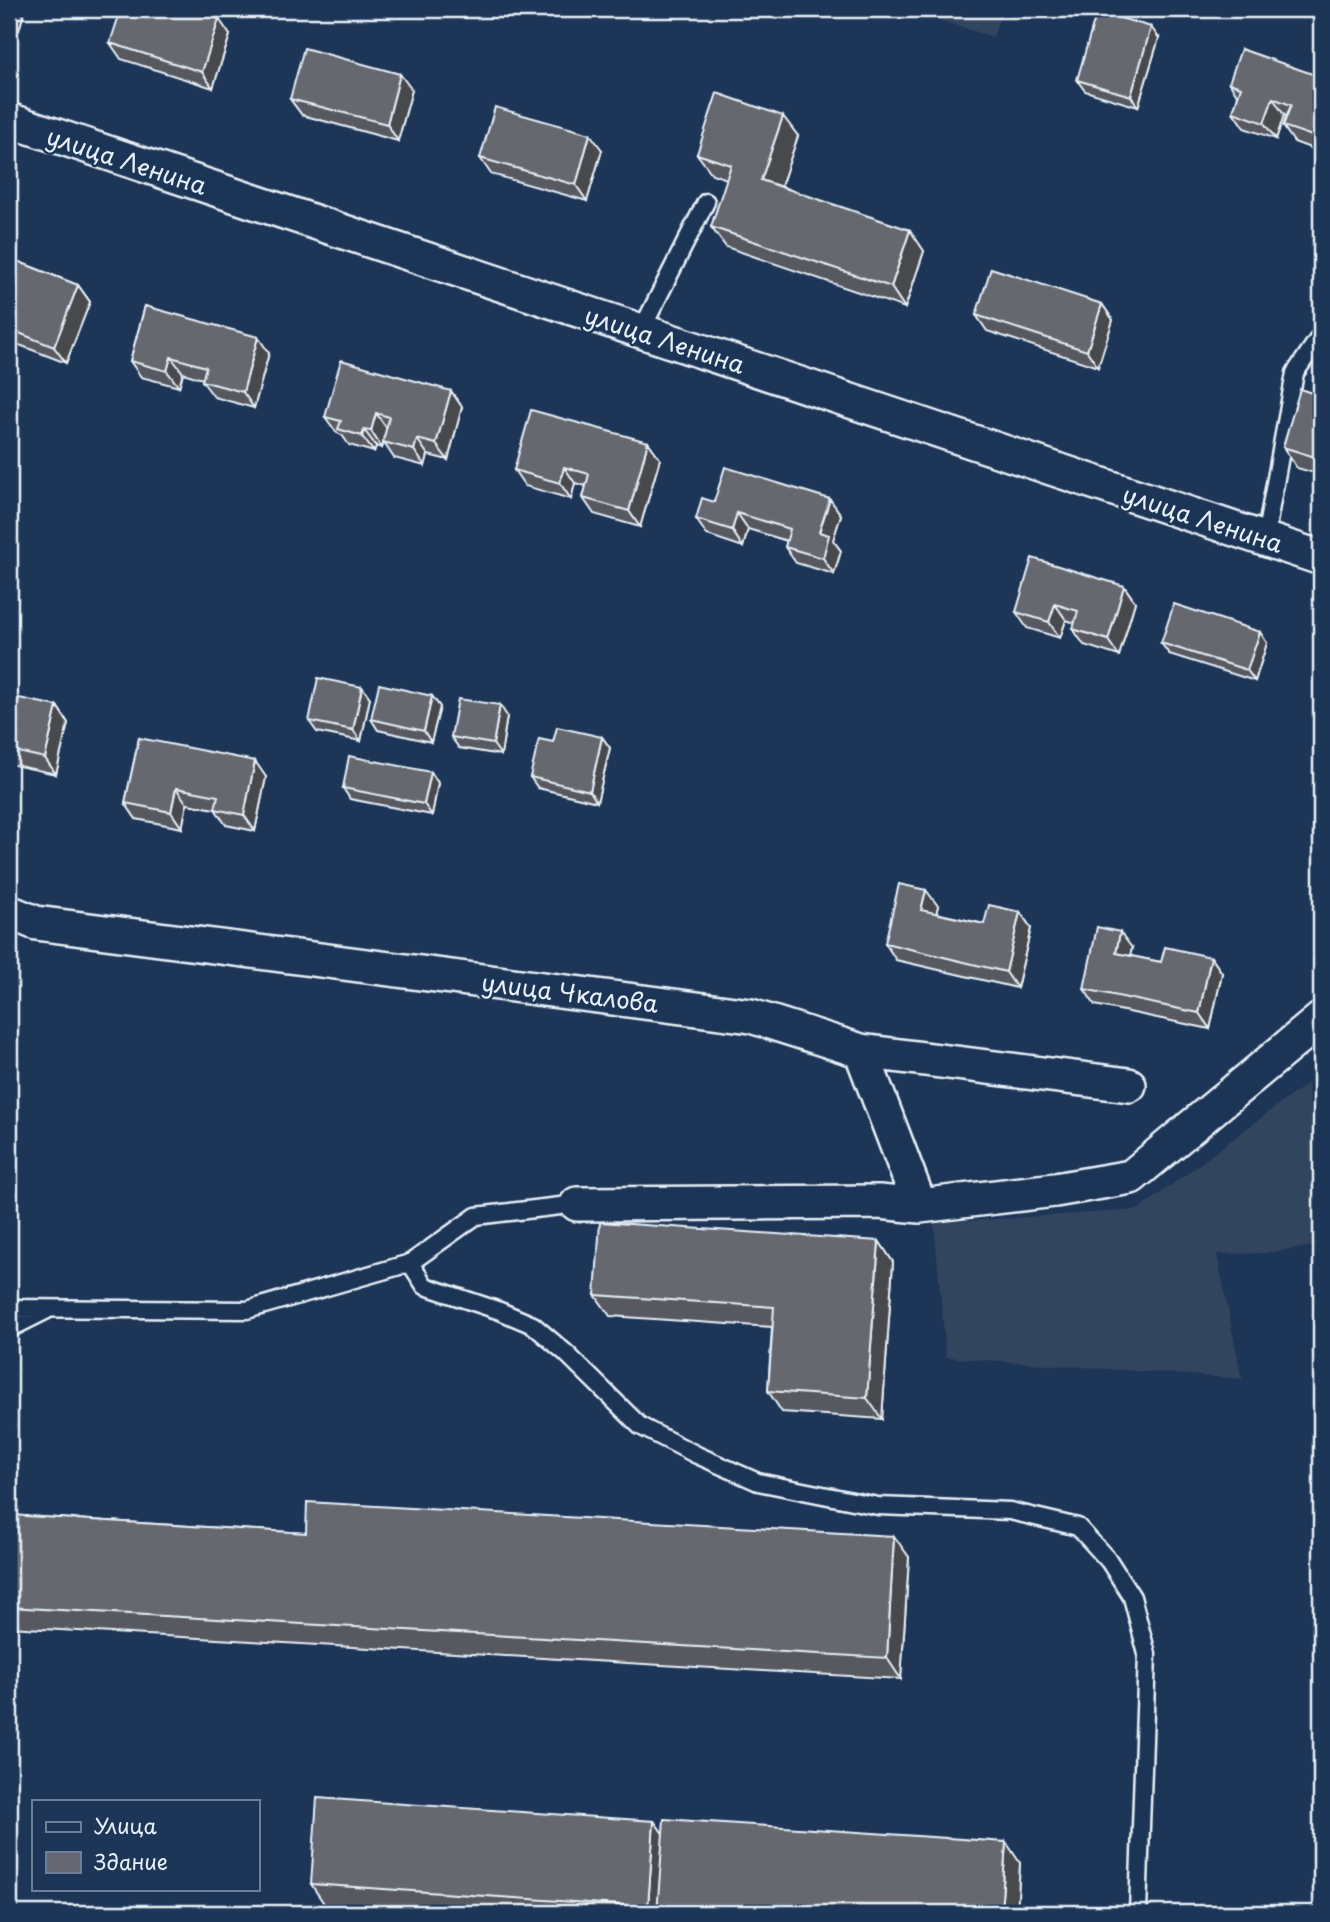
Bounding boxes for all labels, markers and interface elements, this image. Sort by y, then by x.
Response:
street label: улица Ленина [42,117,212,203]
street label: улица Ленина [580,296,750,382]
street label: улица Ленина [1118,475,1288,561]
street label: улица Чкалова [479,963,661,1021]
legend [32,1800,259,1890]
text: Улица [94,1809,157,1841]
text: Здание [94,1845,168,1877]

